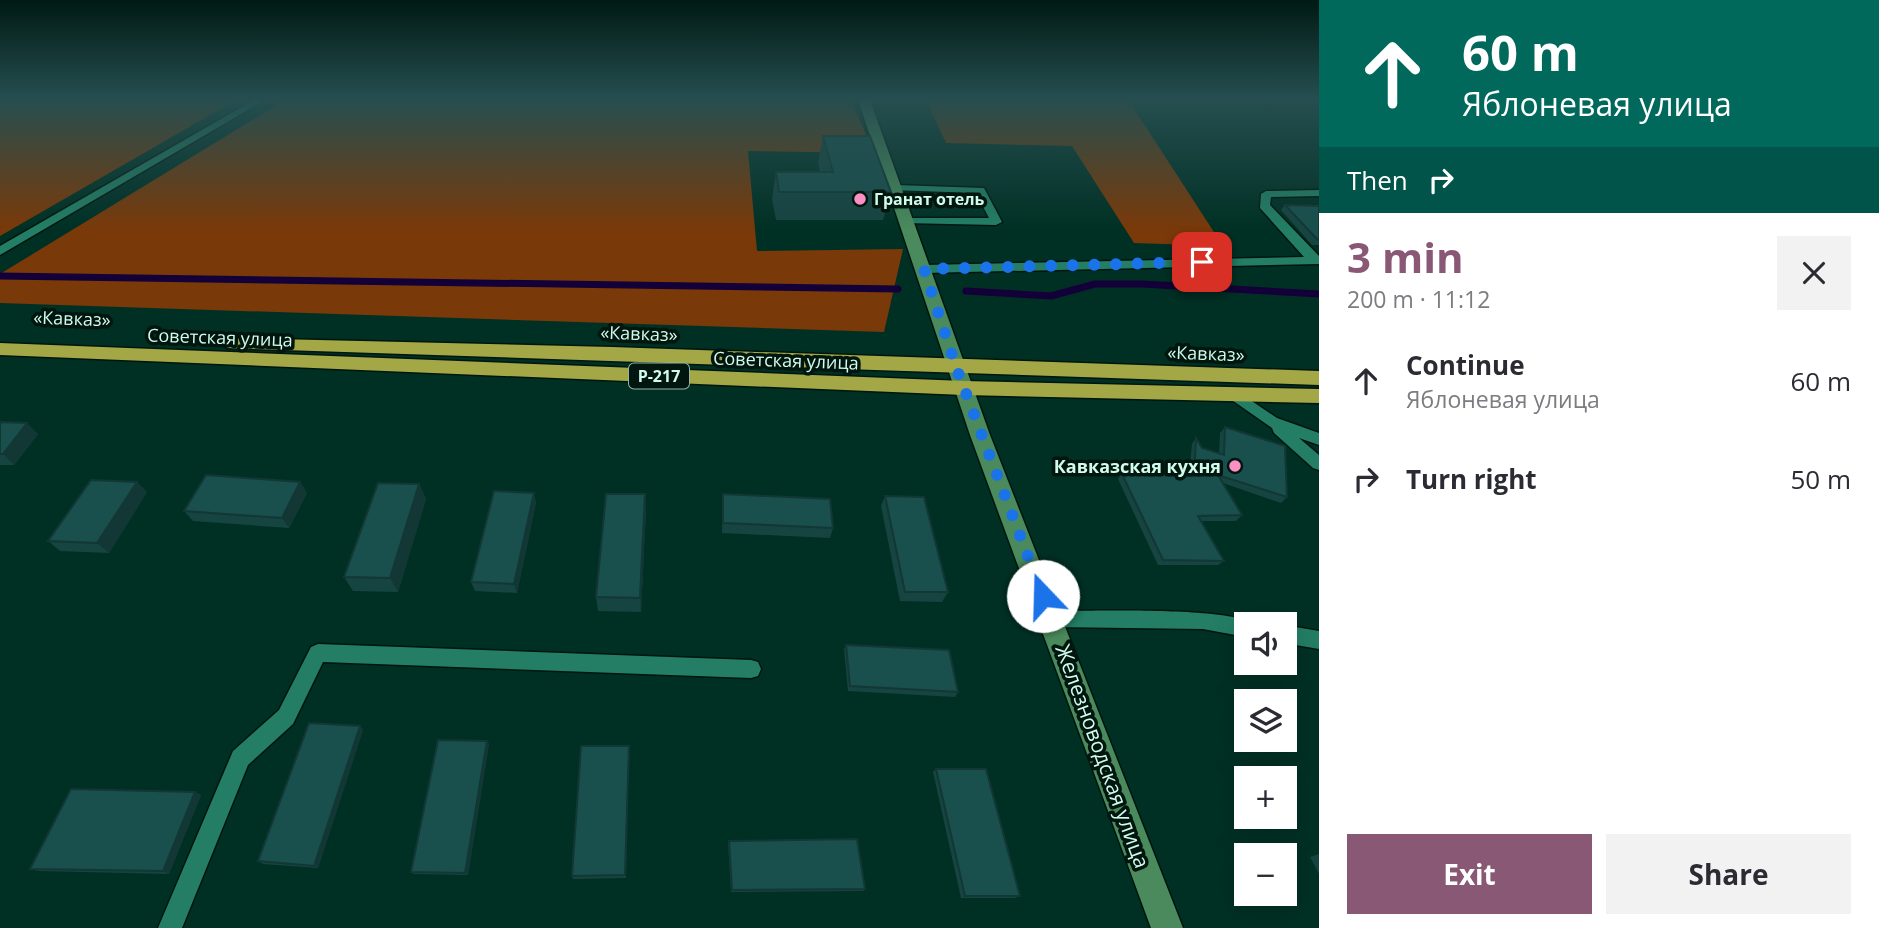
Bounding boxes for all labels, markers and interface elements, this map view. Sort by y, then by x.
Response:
text: 60 m [1462,19,1579,85]
icon: ahead [1347,28,1438,119]
text: Яблоневая улица [1462,82,1732,125]
icon: right [1422,161,1460,199]
text: Then [1347,162,1408,198]
place label: Гранат отель [874,188,985,210]
marker: Гранат отель [852,191,868,207]
text: 3 min [1347,228,1464,285]
pin [1172,232,1232,292]
button: close [1777,236,1851,310]
icon: arrive [1183,243,1221,281]
text: 200 m · 11:12 [1347,283,1490,315]
street label: «Кавказ» [33,305,111,331]
street label: «Кавказ» [600,320,678,346]
street label: Советская улица [147,322,293,352]
street label: «Кавказ» [1167,340,1245,366]
street label: Советская улица [713,345,859,375]
text: Continue [1406,347,1525,383]
icon: ahead [1347,362,1385,400]
text: 60 m [1790,363,1851,399]
road number: Р-217 [629,364,689,388]
text: Яблоневая улица [1406,383,1600,415]
place label: Кавказская кухня [1054,454,1221,478]
marker: Кавказская кухня [1227,458,1243,474]
icon: right [1347,460,1385,498]
text: Turn right [1406,461,1537,497]
text: 50 m [1790,461,1851,497]
position arrow [1006,559,1080,633]
map controls [1234,612,1297,906]
button: sound [1234,612,1297,675]
street label: Железноводская улица [1049,640,1157,872]
button: layers [1234,689,1297,752]
button: + [1234,766,1297,829]
button: Exit [1347,834,1592,914]
button: Share [1606,834,1851,914]
button: − [1234,843,1297,906]

